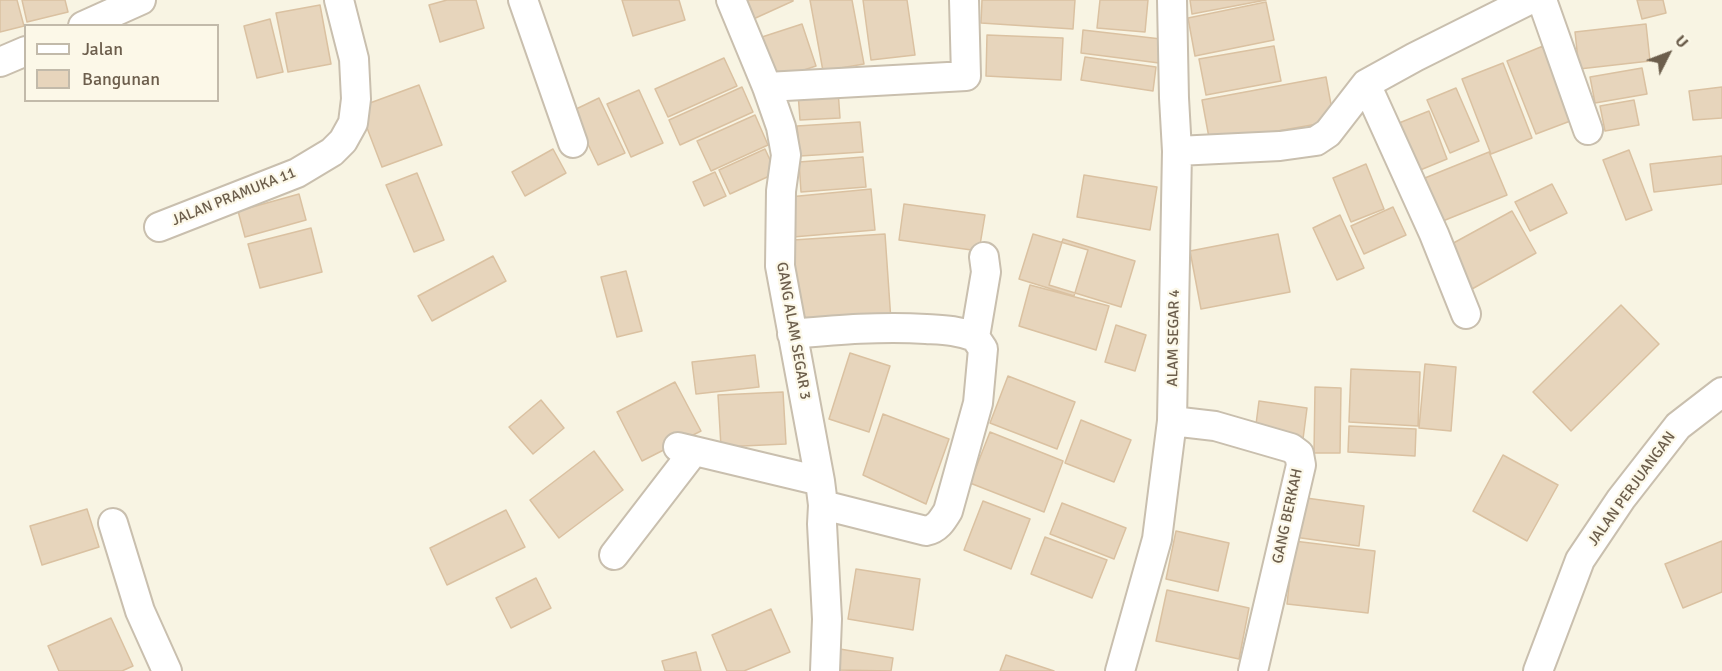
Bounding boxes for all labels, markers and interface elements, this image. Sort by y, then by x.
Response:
legend [24,24,219,102]
north arrow [1638,24,1698,84]
text: U [1670,31,1692,53]
text: Jalan [82,38,123,60]
text: Bangunan [82,68,160,90]
street label: JALAN PRAMUKA 11 [169,164,299,230]
street label: GANG ALAM SEGAR 3 [772,261,814,401]
street label: ALAM SEGAR 4 [1164,289,1184,387]
street label: JALAN PERJUANGAN [1585,428,1679,550]
street label: GANG BERKAH [1269,467,1307,565]

